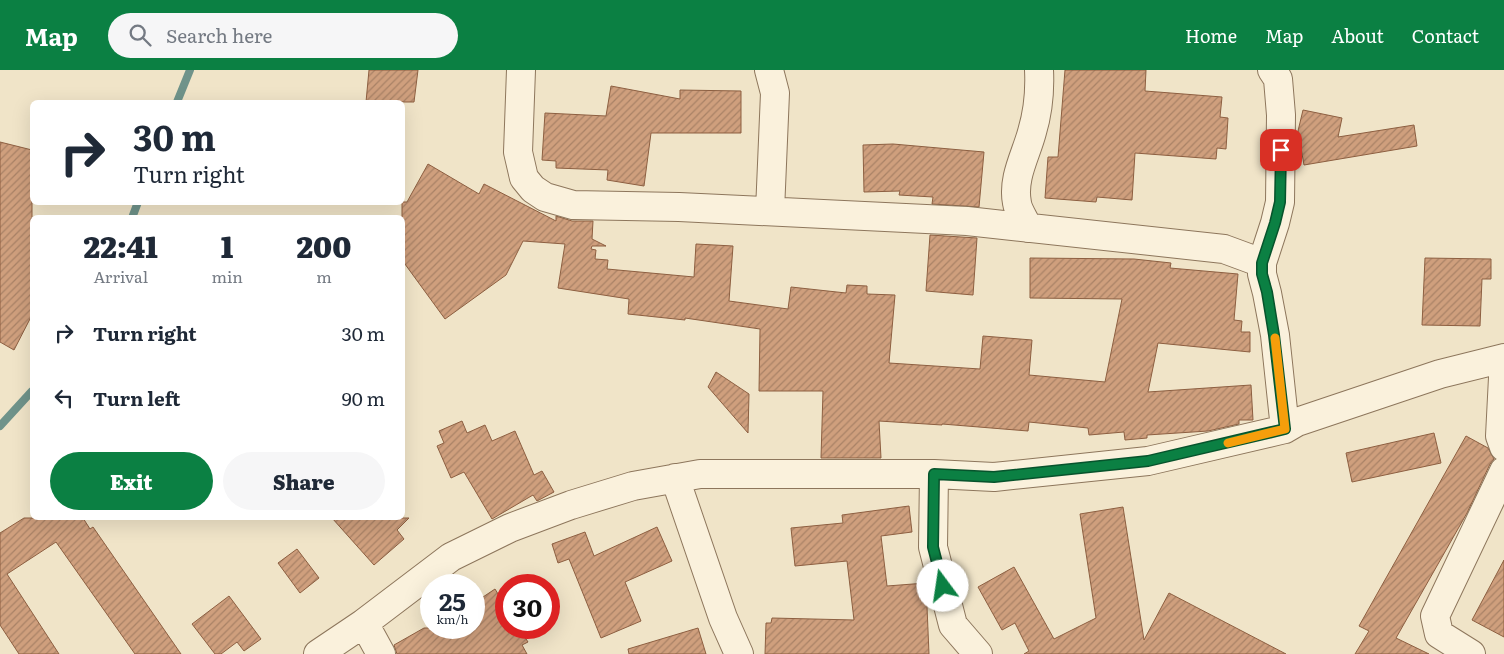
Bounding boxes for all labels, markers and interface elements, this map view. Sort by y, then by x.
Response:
search box [108,13,458,58]
text: Map [25,18,78,53]
icon: search [126,21,154,49]
text: Search here [166,21,272,49]
text: Home [1185,22,1237,49]
text: Map [1265,22,1303,49]
text: About [1331,22,1384,49]
text: Contact [1412,22,1479,49]
text: 30 m [133,110,216,162]
icon: right [50,120,115,185]
pin [1260,129,1302,171]
icon: arrive [1267,136,1295,164]
text: Turn right [133,157,245,190]
text: 22:41 [84,223,158,267]
text: 1 [221,223,233,267]
text: 200 [296,223,351,267]
text: Arrival [93,264,148,288]
text: min [211,264,243,288]
text: m [316,264,332,288]
icon: right [50,319,78,347]
text: Turn right [93,319,197,347]
text: 30 m [341,319,385,347]
icon: left [50,384,78,412]
text: Turn left [93,384,180,412]
text: 90 m [342,384,385,412]
button: Exit [50,452,213,510]
button: Share [223,452,385,510]
position arrow [916,559,968,611]
speed limit sign: 30 [495,574,560,639]
text: 25 [439,582,466,619]
text: km/h [437,610,468,628]

